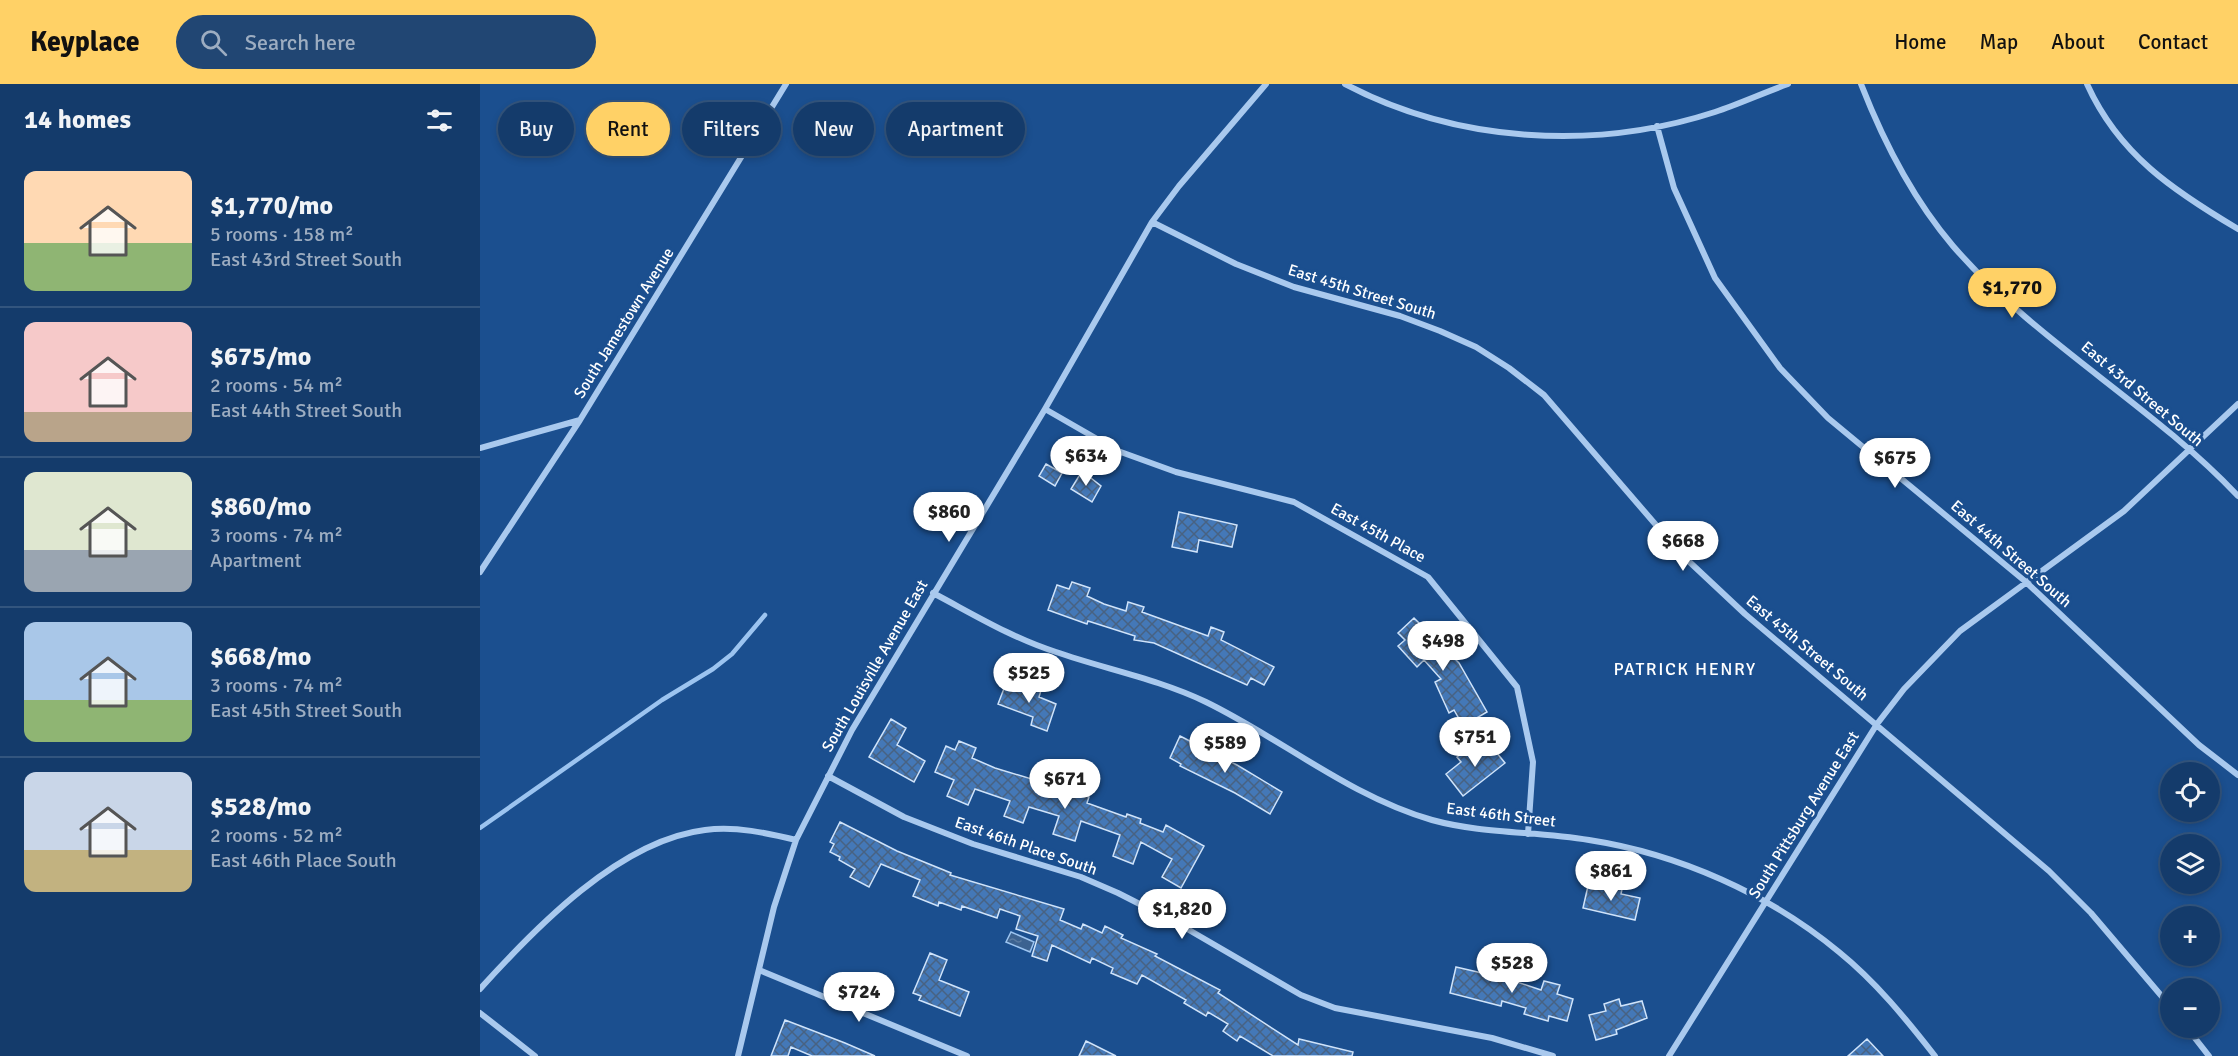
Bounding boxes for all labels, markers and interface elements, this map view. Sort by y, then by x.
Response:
search box [176,15,596,69]
text: Keyplace [30,25,140,59]
icon: search [197,26,230,59]
text: Search here [245,29,356,56]
text: Home [1894,29,1947,55]
text: Map [1980,29,2018,55]
text: About [2051,29,2105,55]
text: Contact [2138,29,2208,55]
chip: Buy [498,102,574,156]
chip: Rent [586,102,670,156]
chip: Filters [682,102,781,156]
chip: New [793,102,874,156]
chip: Apartment [886,102,1025,156]
text: 14 homes [24,104,131,136]
icon: filters [423,104,456,137]
text: $1,770/mo [210,190,333,222]
icon: home [72,195,144,267]
text: 5 rooms · 158 m² [210,222,354,247]
street label: South Jamestown Avenue [569,244,679,402]
text: East 43rd Street South [210,247,402,272]
street label: East 45th Street South [1286,260,1438,324]
pin: $1,770 [1963,268,2061,319]
text: $1,770 [1982,275,2042,300]
street label: East 43rd Street South [2077,337,2207,451]
text: $675/mo [210,341,311,373]
icon: home [72,346,144,418]
text: 2 rooms · 54 m² [210,373,343,398]
text: East 44th Street South [210,398,402,423]
pin: $634 [1050,436,1122,487]
pin: $675 [1859,438,1931,489]
text: $634 [1064,443,1108,468]
text: $675 [1873,445,1917,470]
text: $860/mo [210,491,311,523]
pin: $860 [913,492,985,543]
icon: home [72,496,144,568]
street label: East 44th Street South [1946,496,2076,612]
text: $860 [927,499,971,524]
street label: East 45th Place [1327,499,1429,567]
pin: $668 [1647,521,1719,572]
text: 3 rooms · 74 m² [210,523,343,548]
text: $668 [1661,528,1705,553]
text: Apartment [210,548,302,573]
street label: South Louisville Avenue East [818,576,933,756]
street label: East 45th Street South [1742,591,1872,705]
pin: $498 [1407,621,1479,672]
text: $498 [1421,628,1465,653]
text: $668/mo [210,641,311,673]
icon: home [72,646,144,718]
pin: $525 [993,653,1065,704]
district label: PATRICK HENRY [1613,658,1757,680]
text: $525 [1007,660,1051,685]
text: 3 rooms · 74 m² [210,673,343,698]
text: East 45th Street South [210,698,402,723]
pin: $751 [1439,717,1511,768]
pin: $589 [1189,723,1261,774]
text: $751 [1453,724,1497,749]
street label: South Pittsburg Avenue East [1744,727,1864,902]
text: $589 [1203,730,1247,755]
pin: $671 [1029,759,1101,810]
map controls [2160,762,2220,1038]
button: locate [2160,762,2220,822]
text: $671 [1043,766,1087,791]
text: $528/mo [210,791,311,823]
icon: home [72,796,144,868]
street label: East 46th Street [1445,798,1557,832]
street label: East 46th Place South [952,812,1100,880]
text: 2 rooms · 52 m² [210,823,343,848]
button: layers [2160,834,2220,894]
text: East 46th Place South [210,848,397,873]
pin: $861 [1575,851,1647,902]
text: $861 [1589,858,1633,883]
pin: $1,820 [1133,889,1231,940]
text: $1,820 [1152,896,1212,921]
button: + [2160,906,2220,966]
pin: $528 [1476,943,1548,994]
text: $528 [1490,950,1534,975]
pin: $724 [823,972,895,1023]
button: − [2160,978,2220,1038]
text: $724 [837,979,881,1004]

